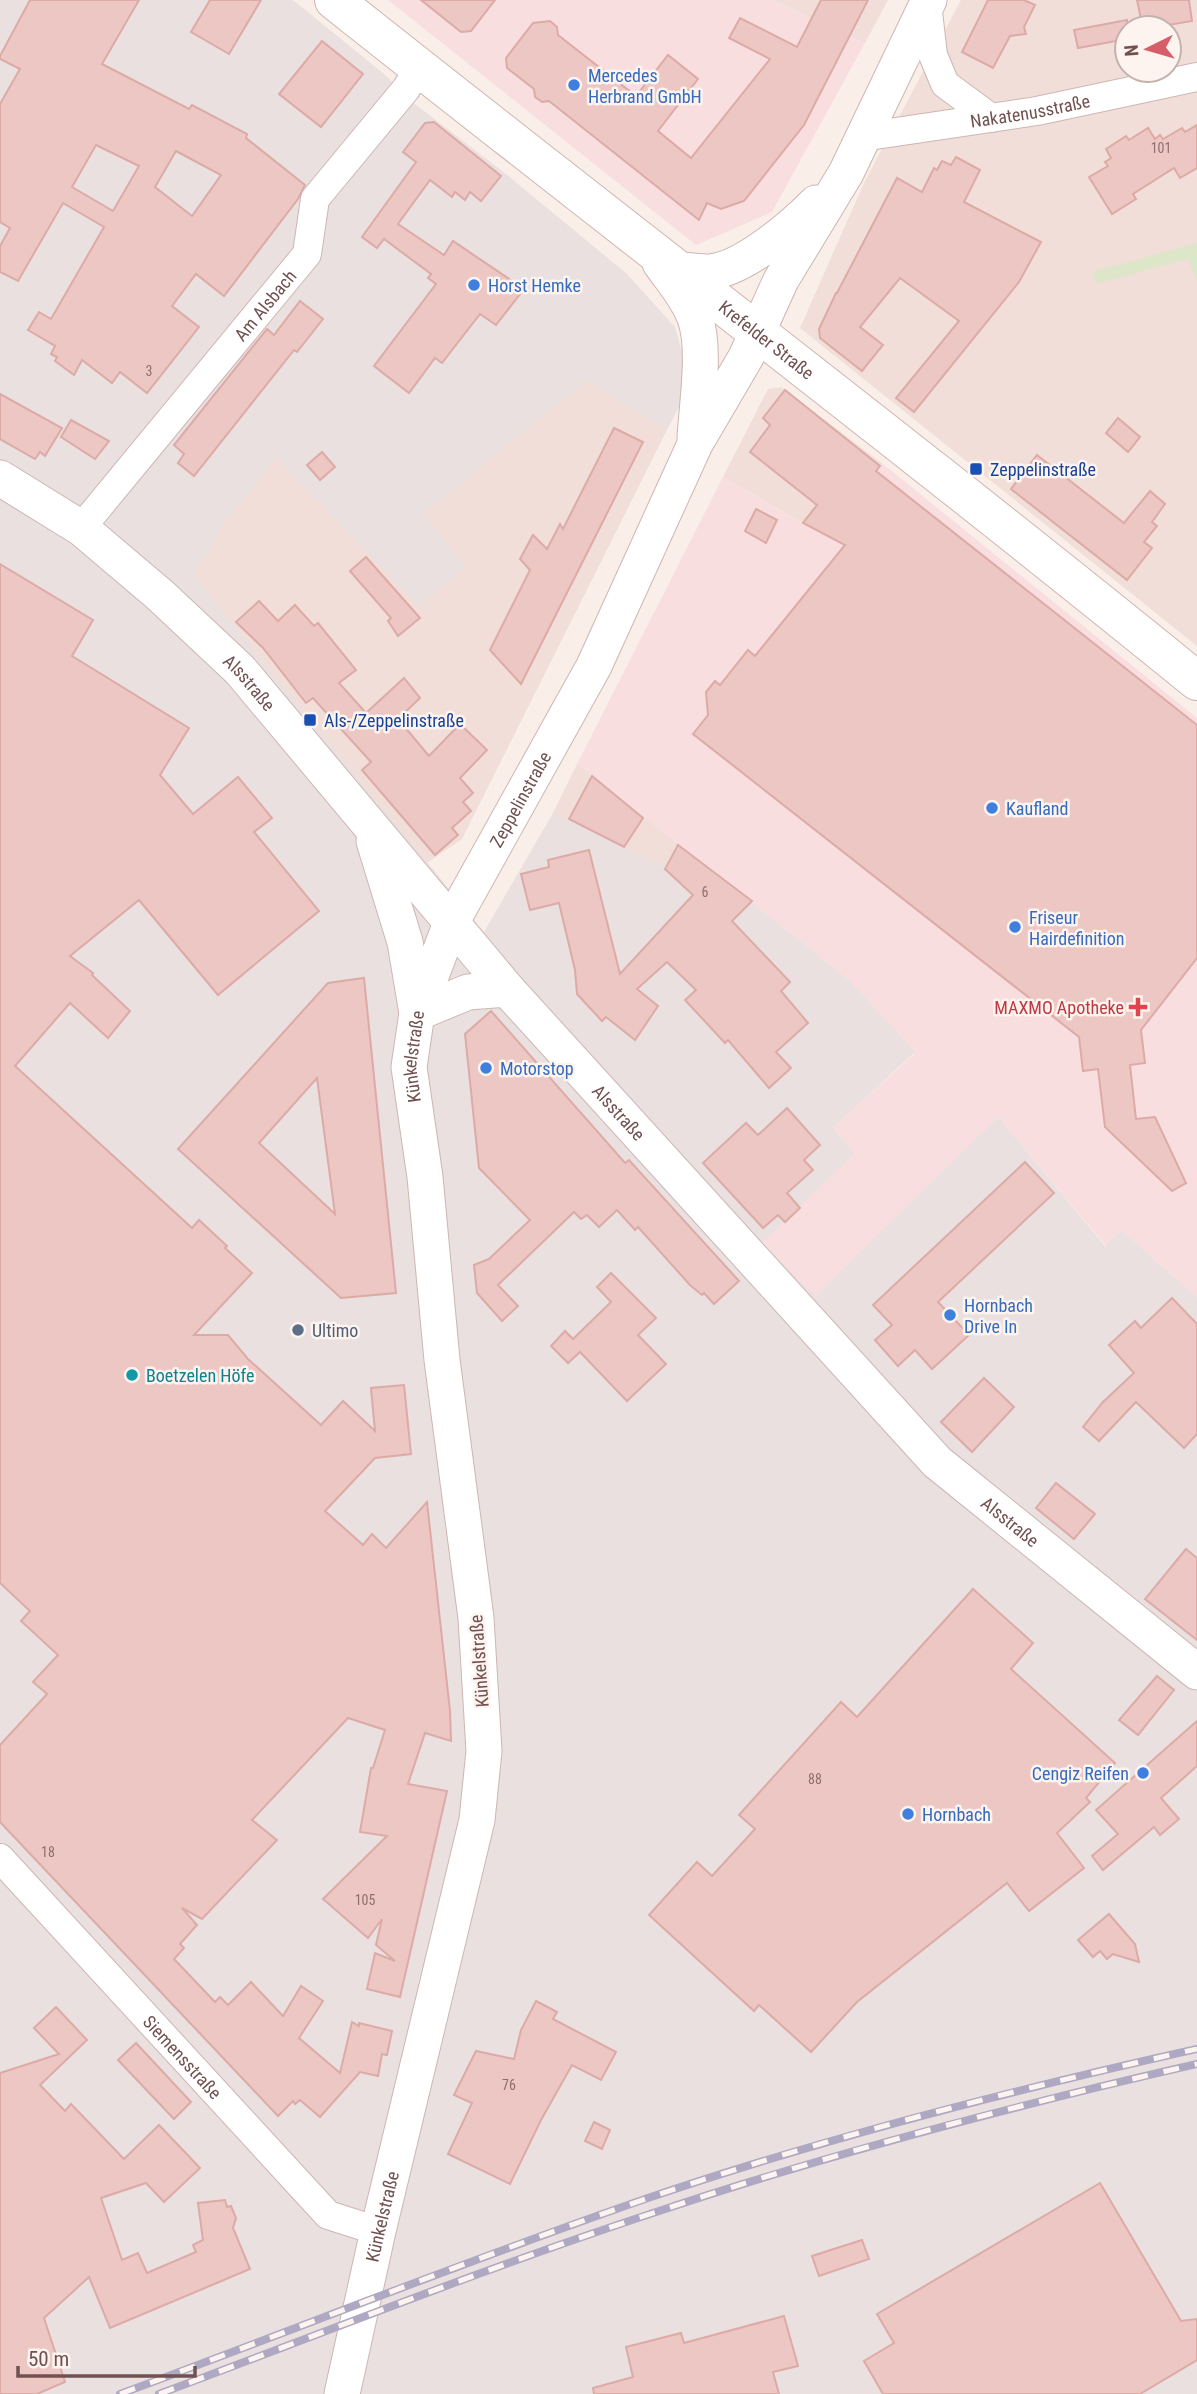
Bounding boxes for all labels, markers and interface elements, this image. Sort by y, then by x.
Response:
north arrow [1113,14,1183,84]
text: N [1120,44,1144,57]
place label: Mercedes Herbrand GmbH [588,65,702,107]
marker: Mercedes Herbrand GmbH [566,77,582,93]
street label: Nakatenusstraße [969,90,1092,131]
house number: 101 [1151,140,1171,156]
street label: Am Alsbach [230,265,300,345]
place label: Horst Hemke [488,275,581,296]
marker: Horst Hemke [466,277,482,293]
street label: Krefelder Straße [715,296,818,383]
house number: 3 [146,363,152,379]
place label: Zeppelinstraße [990,459,1096,480]
marker: Zeppelinstraße [968,461,984,477]
street label: Alsstraße [219,650,280,715]
place label: Als-/Zeppelinstraße [324,710,464,731]
marker: Als-/Zeppelinstraße [302,712,318,728]
street label: Zeppelinstraße [485,748,555,851]
place label: Kaufland [1006,798,1069,819]
marker: Kaufland [984,800,1000,816]
house number: 6 [702,884,709,900]
place label: Friseur Hairdefinition [1029,907,1124,949]
marker: Friseur Hairdefinition [1007,919,1023,935]
place label: MAXMO Apotheke [994,997,1124,1018]
marker: MAXMO Apotheke [1130,999,1146,1015]
street label: Künkelstraße [398,1009,428,1104]
place label: Motorstop [500,1058,574,1079]
marker: Motorstop [478,1060,494,1076]
street label: Alsstraße [588,1080,650,1144]
place label: Hornbach Drive In [964,1295,1033,1337]
marker: Hornbach Drive In [942,1307,958,1323]
place label: Ultimo [312,1320,358,1341]
marker: Ultimo [290,1322,306,1338]
place label: Boetzelen Höfe [146,1365,254,1386]
marker: Boetzelen Höfe [124,1367,140,1383]
street label: Alsstraße [977,1492,1043,1551]
street label: Künkelstraße [465,1614,493,1708]
place label: Cengiz Reifen [1032,1763,1129,1784]
marker: Cengiz Reifen [1135,1765,1151,1781]
house number: 88 [808,1771,822,1787]
place label: Hornbach [922,1804,991,1825]
marker: Hornbach [900,1806,916,1822]
house number: 18 [41,1844,55,1860]
house number: 105 [355,1892,375,1908]
street label: Siemensstraße [139,2011,226,2103]
house number: 76 [502,2077,516,2093]
street label: Künkelstraße [361,2169,403,2264]
scale bar [18,2334,194,2378]
text: 50 m [28,2347,69,2371]

